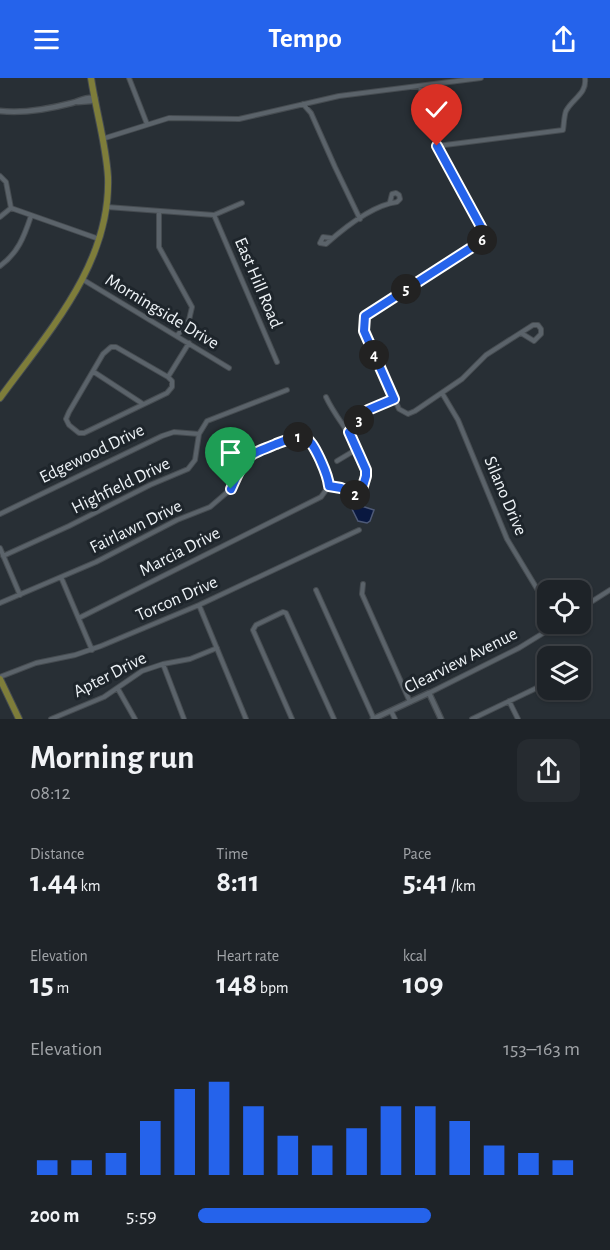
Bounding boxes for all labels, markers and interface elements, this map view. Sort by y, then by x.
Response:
icon: menu [30,23,63,56]
icon: share [547,23,580,56]
text: Tempo [268,25,342,52]
pin [411,84,462,146]
icon: check [420,93,453,126]
pin: 6 [467,225,497,255]
text: 6 [478,232,486,248]
street label: East Hill Road [231,235,285,331]
street label: Morningside Drive [102,271,222,353]
pin: 5 [391,274,421,304]
text: 5 [403,281,409,297]
pin: 4 [359,340,389,370]
text: 4 [370,347,378,363]
pin: 3 [344,405,374,435]
text: 3 [356,412,362,428]
street label: Edgewood Drive [37,421,147,487]
pin: 1 [283,422,313,452]
pin [205,427,256,489]
text: 1 [295,429,301,445]
icon: arrive [214,436,247,469]
street label: Highfield Drive [69,454,173,518]
street label: Silano Drive [480,454,530,538]
pin: 2 [340,480,370,510]
text: 2 [351,487,359,503]
street label: Fairlawn Drive [87,497,185,557]
street label: Marcia Drive [137,524,223,580]
street label: Torcon Drive [133,573,221,625]
map controls [537,580,591,700]
button: locate [537,580,591,634]
street label: Clearview Avenue [402,625,520,697]
button: layers [537,646,591,700]
street label: Apter Drive [71,649,149,701]
button: share [517,739,580,802]
text: Morning run [30,742,194,775]
text: 08:12 [30,783,71,803]
text: Distance [30,846,84,862]
text: Time [216,846,248,862]
text: Pace [403,846,431,862]
text: 1.44 [30,867,78,897]
text: 8:11 [216,867,260,897]
text: 5:41 [403,867,448,897]
text: km [78,878,101,894]
text: /km [448,878,476,894]
text: Elevation [30,948,88,964]
text: Heart rate [216,948,279,964]
text: kcal [403,948,427,964]
text: 15 [30,969,54,999]
text: 148 [216,969,257,999]
text: 109 [403,969,444,999]
text: m [54,980,69,996]
text: bpm [257,980,289,996]
text: Elevation [30,1039,102,1059]
text: 153–163 m [503,1039,580,1059]
text: 200 m [30,1206,79,1226]
text: 5:59 [126,1206,157,1226]

